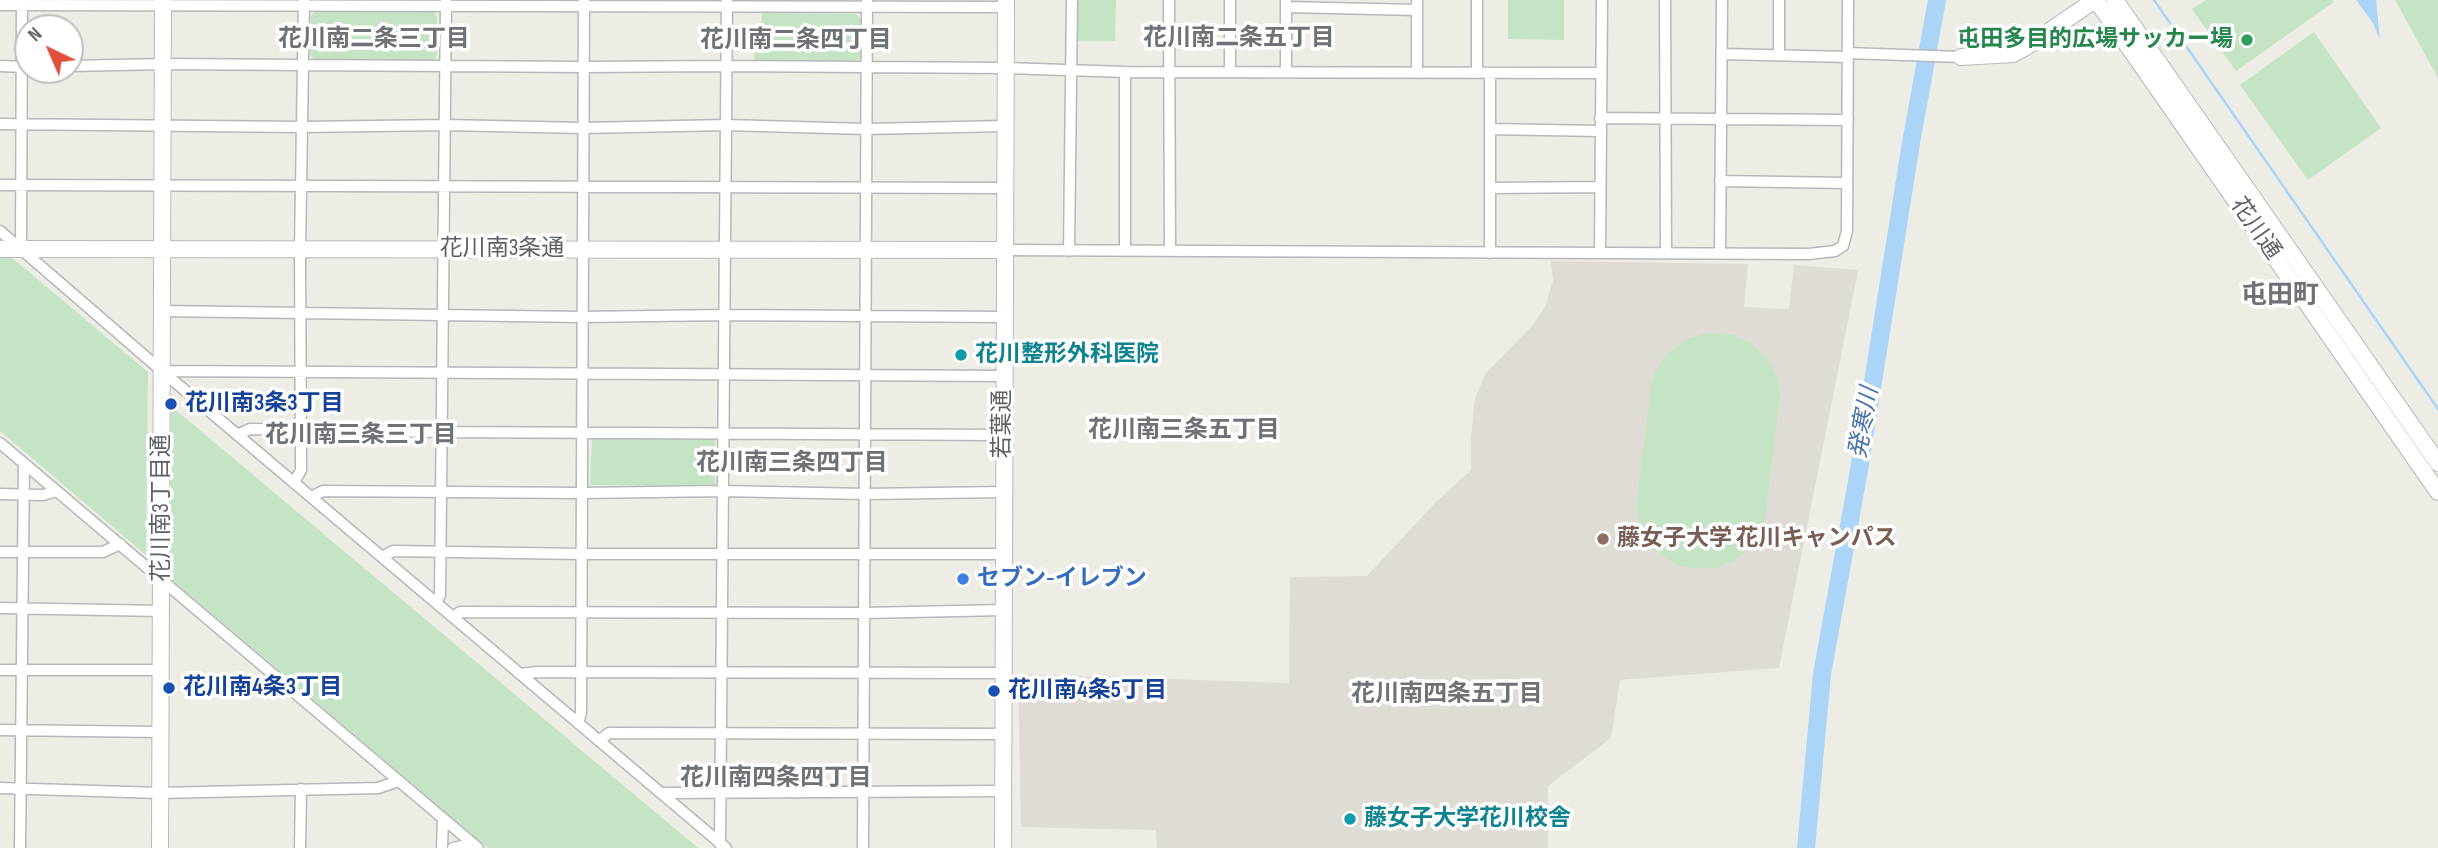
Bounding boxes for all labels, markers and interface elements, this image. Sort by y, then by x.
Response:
north arrow [14,14,84,84]
text: N [24,23,47,47]
district label: 花川南二条五丁目 [1143,25,1335,53]
district label: 花川南二条三丁目 [278,26,470,54]
place label: 屯田多目的広場サッカー場 [1957,26,2233,54]
district label: 花川南二条四丁目 [700,27,892,55]
marker: 屯田多目的広場サッカー場 [2239,32,2255,48]
street label: 花川通 [2224,193,2286,265]
street label: 花川南3条通 [440,235,564,263]
district label: 屯田町 [2241,280,2319,312]
place label: 花川整形外科医院 [975,341,1159,369]
marker: 花川整形外科医院 [953,347,969,363]
water label: 発寒川 [1845,385,1885,461]
place label: 花川南3条3丁目 [185,390,344,418]
street label: 若葉通 [989,390,1017,458]
marker: 花川南3条3丁目 [163,396,179,412]
district label: 花川南三条五丁目 [1088,417,1280,445]
district label: 花川南三条三丁目 [265,422,457,450]
street label: 花川南3丁目通 [148,434,176,582]
district label: 花川南三条四丁目 [696,450,888,478]
place label: 藤女子大学 花川キャンパス [1617,525,1897,553]
marker: 藤女子大学 花川キャンパス [1595,531,1611,547]
place label: セブン-イレブン [977,565,1147,593]
marker: セブン-イレブン [955,571,971,587]
place label: 花川南4条3丁目 [183,674,342,702]
place label: 花川南4条5丁目 [1008,677,1167,705]
marker: 花川南4条3丁目 [161,680,177,696]
district label: 花川南四条五丁目 [1351,681,1543,709]
marker: 花川南4条5丁目 [986,683,1002,699]
district label: 花川南四条四丁目 [680,765,872,793]
place label: 藤女子大学花川校舎 [1364,805,1571,833]
marker: 藤女子大学花川校舎 [1342,811,1358,827]

